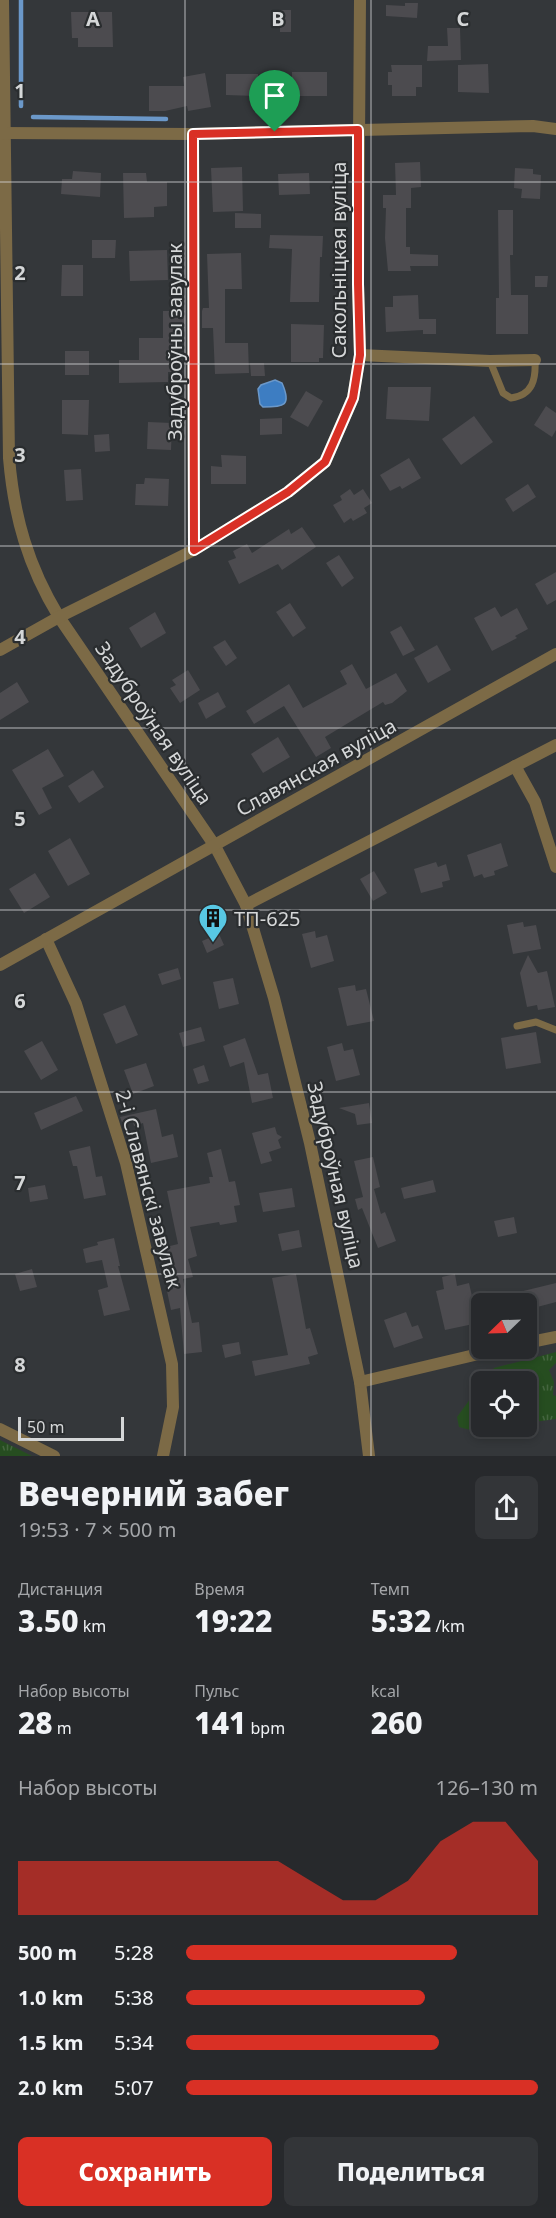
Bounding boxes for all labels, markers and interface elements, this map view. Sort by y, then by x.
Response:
text: A [86,5,100,32]
text: B [271,5,285,32]
text: C [457,5,470,32]
pin [249,70,300,132]
text: 1 [14,77,26,104]
icon: arrive [258,79,291,112]
street label: Сакольніцкая вуліца [325,162,352,358]
street label: Задуброўны завулак [161,243,188,441]
text: 2 [14,259,26,286]
text: 3 [14,441,26,468]
text: 4 [14,623,26,650]
street label: Задуброўная вуліца [89,636,219,810]
street label: Славянская вуліца [231,712,401,822]
text: 5 [14,805,26,832]
building icon: ТП-625 [197,902,229,944]
place label: ТП-625 [234,905,301,932]
text: 6 [14,987,26,1014]
street label: Задуброўная вуліца [301,1079,371,1271]
street label: 2-і Славянскі завулак [109,1087,189,1292]
text: 7 [14,1169,26,1196]
north arrow [471,1293,537,1359]
map controls [471,1293,537,1437]
text: 8 [14,1351,26,1378]
button: locate [471,1371,537,1437]
scale bar [18,1414,124,1442]
text: 50 m [27,1416,64,1438]
text: Вечерний забег [18,1471,289,1516]
button: share [475,1476,538,1539]
text: 19:53 · 7 × 500 m [18,1516,176,1543]
text: Дистанция [18,1578,103,1600]
text: Время [194,1578,245,1600]
text: Темп [371,1578,410,1600]
text: 3.50 [18,1600,79,1641]
text: 19:22 [194,1600,272,1641]
text: 5:32 [371,1600,431,1641]
text: km [79,1615,106,1637]
text: /km [431,1615,465,1637]
text: Набор высоты [18,1680,130,1702]
text: Пульс [194,1680,239,1702]
text: kcal [371,1680,400,1702]
text: 28 [18,1702,53,1743]
text: 141 [194,1702,246,1743]
text: 260 [371,1702,423,1743]
text: m [53,1717,72,1739]
text: bpm [246,1717,285,1739]
text: Набор высоты [18,1774,157,1801]
text: 126–130 m [435,1774,538,1801]
text: 500 m [18,1939,77,1966]
text: 5:28 [114,1939,154,1966]
text: 1.0 km [18,1984,84,2011]
text: 5:38 [114,1984,154,2011]
text: 1.5 km [18,2029,84,2056]
text: 5:34 [114,2029,154,2056]
text: 2.0 km [18,2074,84,2101]
text: 5:07 [114,2074,154,2101]
button: Сохранить [18,2137,272,2206]
button: Поделиться [284,2137,538,2206]

